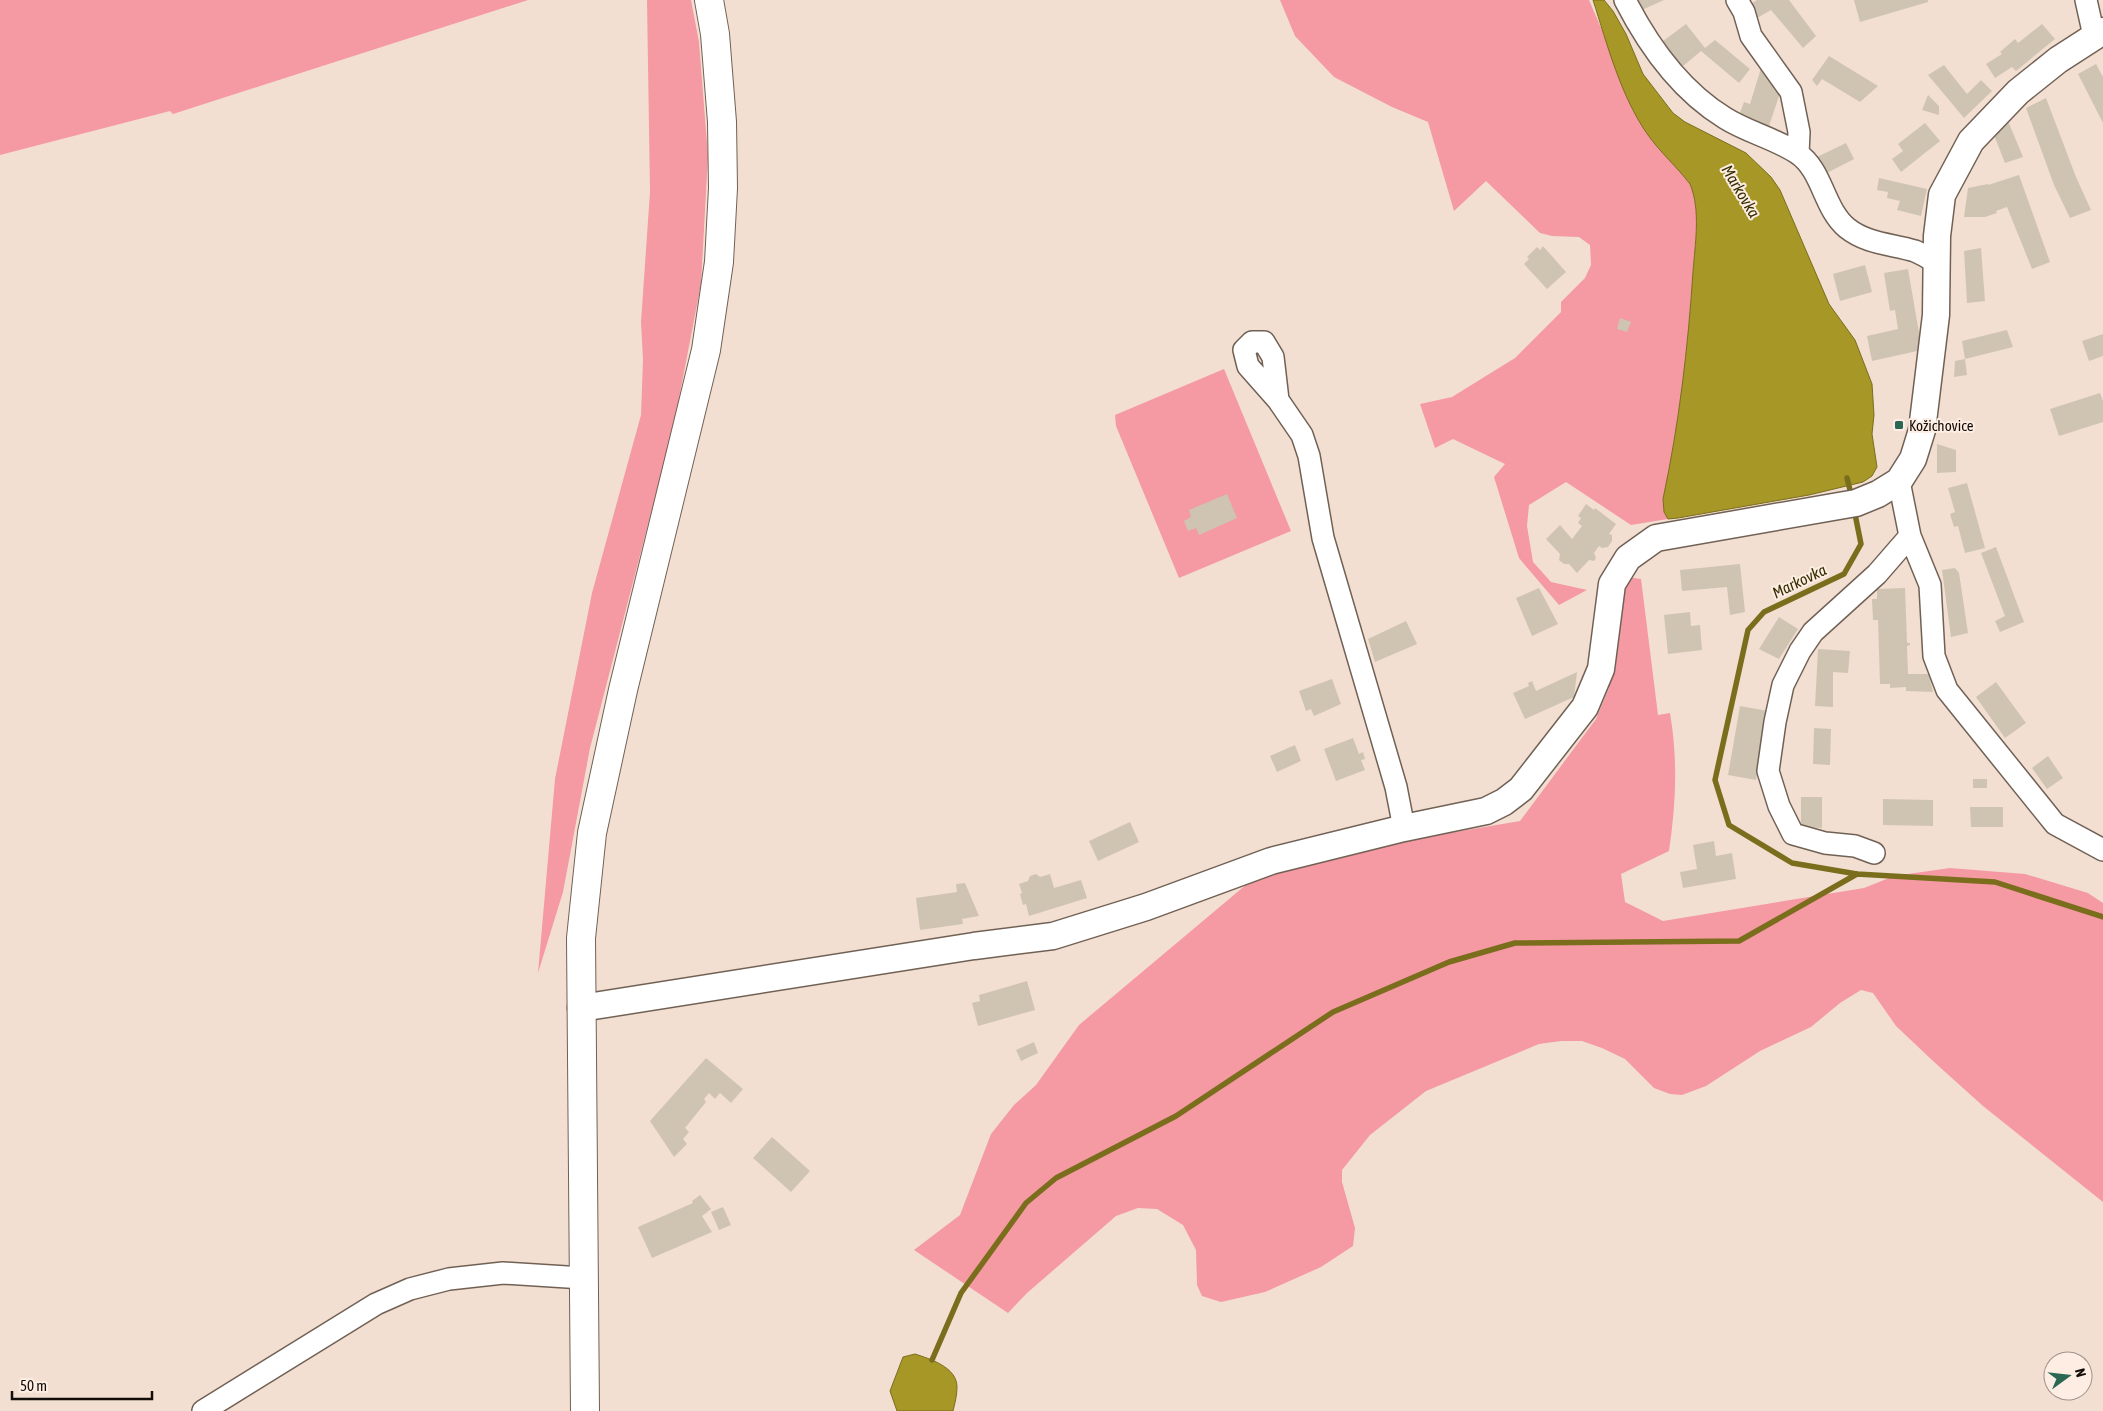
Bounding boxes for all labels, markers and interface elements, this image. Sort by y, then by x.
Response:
water label: Markovka [1718,162,1764,221]
place label: Kožichovice [1909,417,1974,434]
marker: Kožichovice [1893,419,1905,431]
water label: Markovka [1769,560,1829,602]
north arrow [2043,1351,2093,1401]
text: N [2072,1367,2089,1379]
scale bar [12,1368,152,1400]
text: 50 m [20,1377,47,1394]

